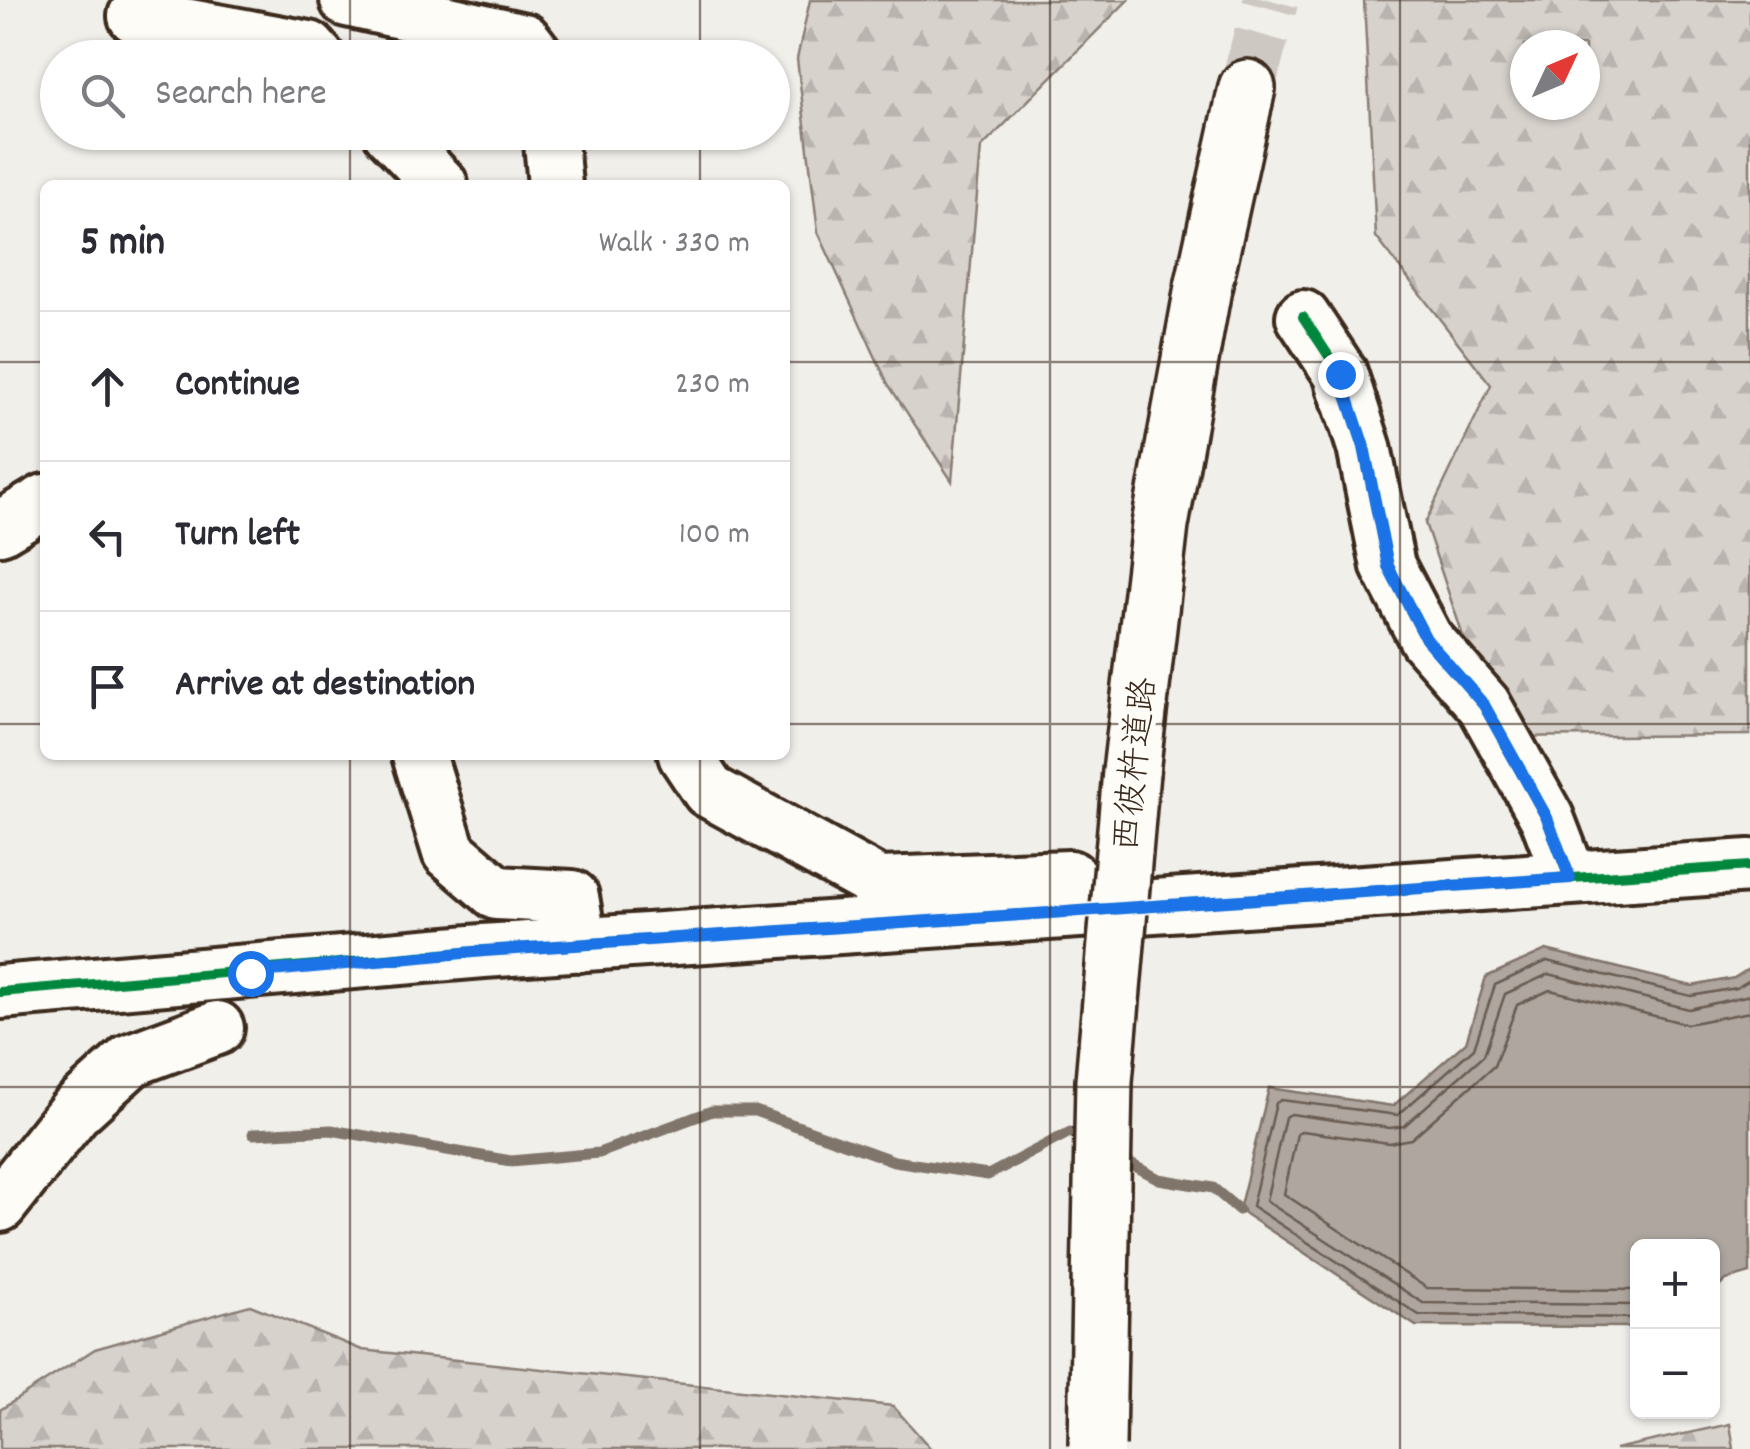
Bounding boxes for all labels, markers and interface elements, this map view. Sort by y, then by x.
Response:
north arrow [1510,30,1600,120]
search box [40,40,790,150]
icon: search [75,68,130,123]
text: Search here [155,68,327,123]
text: 5 min [80,215,165,275]
text: Walk · 330 m [599,222,750,268]
route end [1318,352,1364,398]
icon: ahead [80,359,135,414]
text: Continue [175,359,300,414]
text: 230 m [675,363,750,409]
icon: left [80,509,135,564]
text: Turn left [175,509,300,564]
text: 100 m [679,513,750,559]
icon: arrive [80,659,135,714]
text: Arrive at destination [175,659,475,714]
street label: 西彼杵道路 [1104,675,1172,854]
route start [228,951,274,997]
map controls [1630,1239,1720,1419]
button: + [1630,1239,1720,1329]
button: − [1630,1329,1720,1419]

